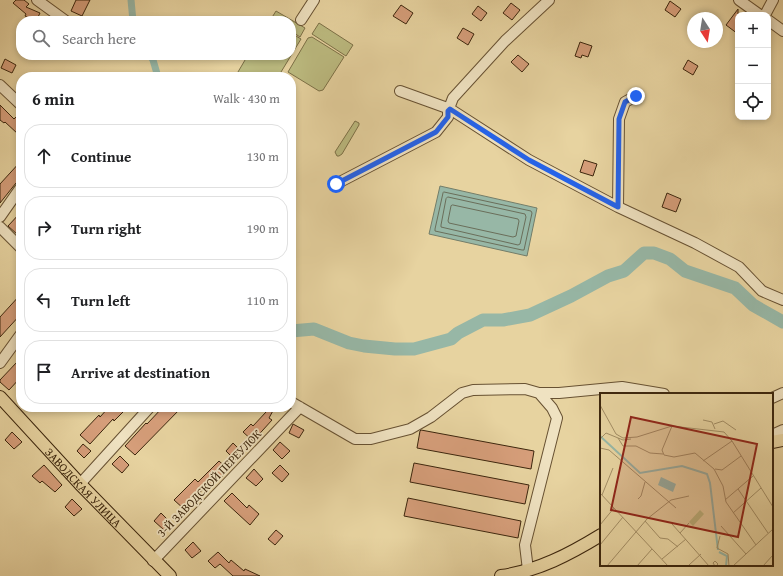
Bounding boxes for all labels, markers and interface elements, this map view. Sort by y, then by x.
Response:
north arrow [687,12,723,48]
map controls [735,12,771,120]
button: + [735,12,771,48]
search box [16,16,296,60]
icon: search [30,27,52,49]
text: Search here [62,28,136,49]
button: − [735,48,771,84]
button: locate [735,84,771,120]
text: 6 min [32,86,74,111]
route end [627,87,645,105]
text: Walk · 430 m [213,89,280,108]
icon: ahead [33,145,55,167]
text: Continue [71,146,132,167]
text: 130 m [247,147,279,166]
route start [327,175,345,193]
icon: right [33,217,55,239]
text: Turn right [71,218,142,239]
text: 190 m [247,219,279,238]
icon: left [33,289,55,311]
text: Turn left [71,290,130,311]
text: 110 m [247,291,279,310]
icon: arrive [33,361,55,383]
text: Arrive at destination [71,362,210,383]
inset map [600,393,773,566]
street label: 3-Й ЗАВОДСКОЙ ПЕРЕУЛОК [153,425,265,541]
street label: ЗАВОДСКАЯ УЛИЦА [42,443,126,531]

